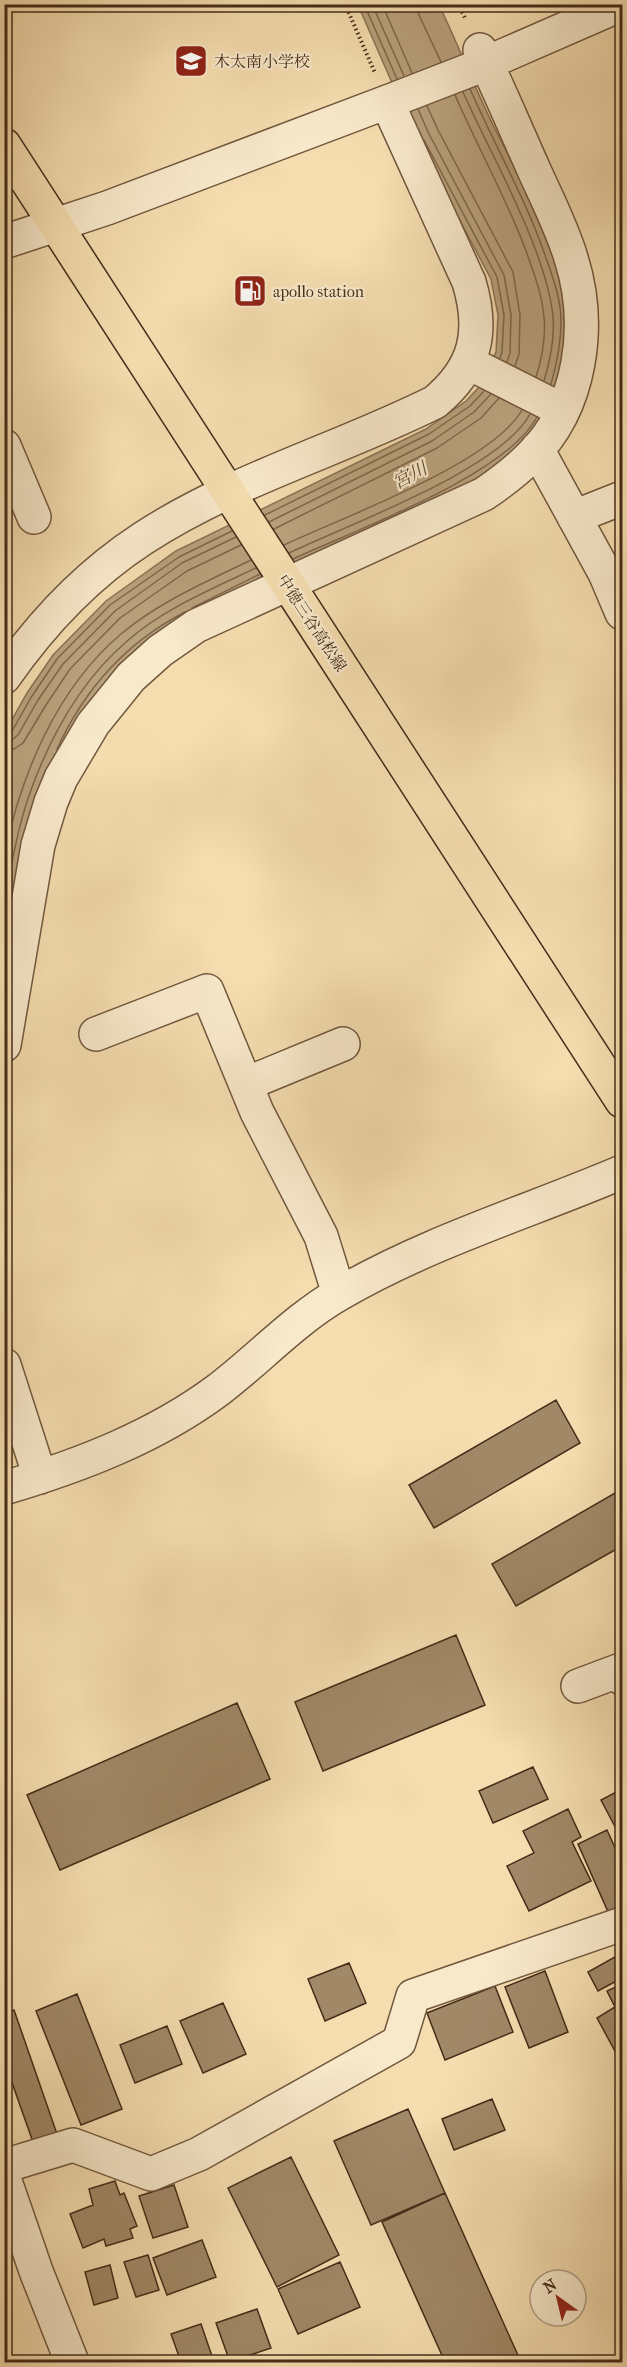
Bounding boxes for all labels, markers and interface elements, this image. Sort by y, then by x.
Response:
school or university icon: 木太南小学校 [173,43,209,79]
place label: 木太南小学校 [214,52,310,71]
fuel station icon: apollo station [232,273,268,309]
place label: apollo station [273,282,365,301]
water label: 宮川 [389,457,433,494]
street label: 中徳三谷高松線 [274,571,350,675]
north arrow [528,2268,588,2328]
text: N [540,2274,561,2297]

